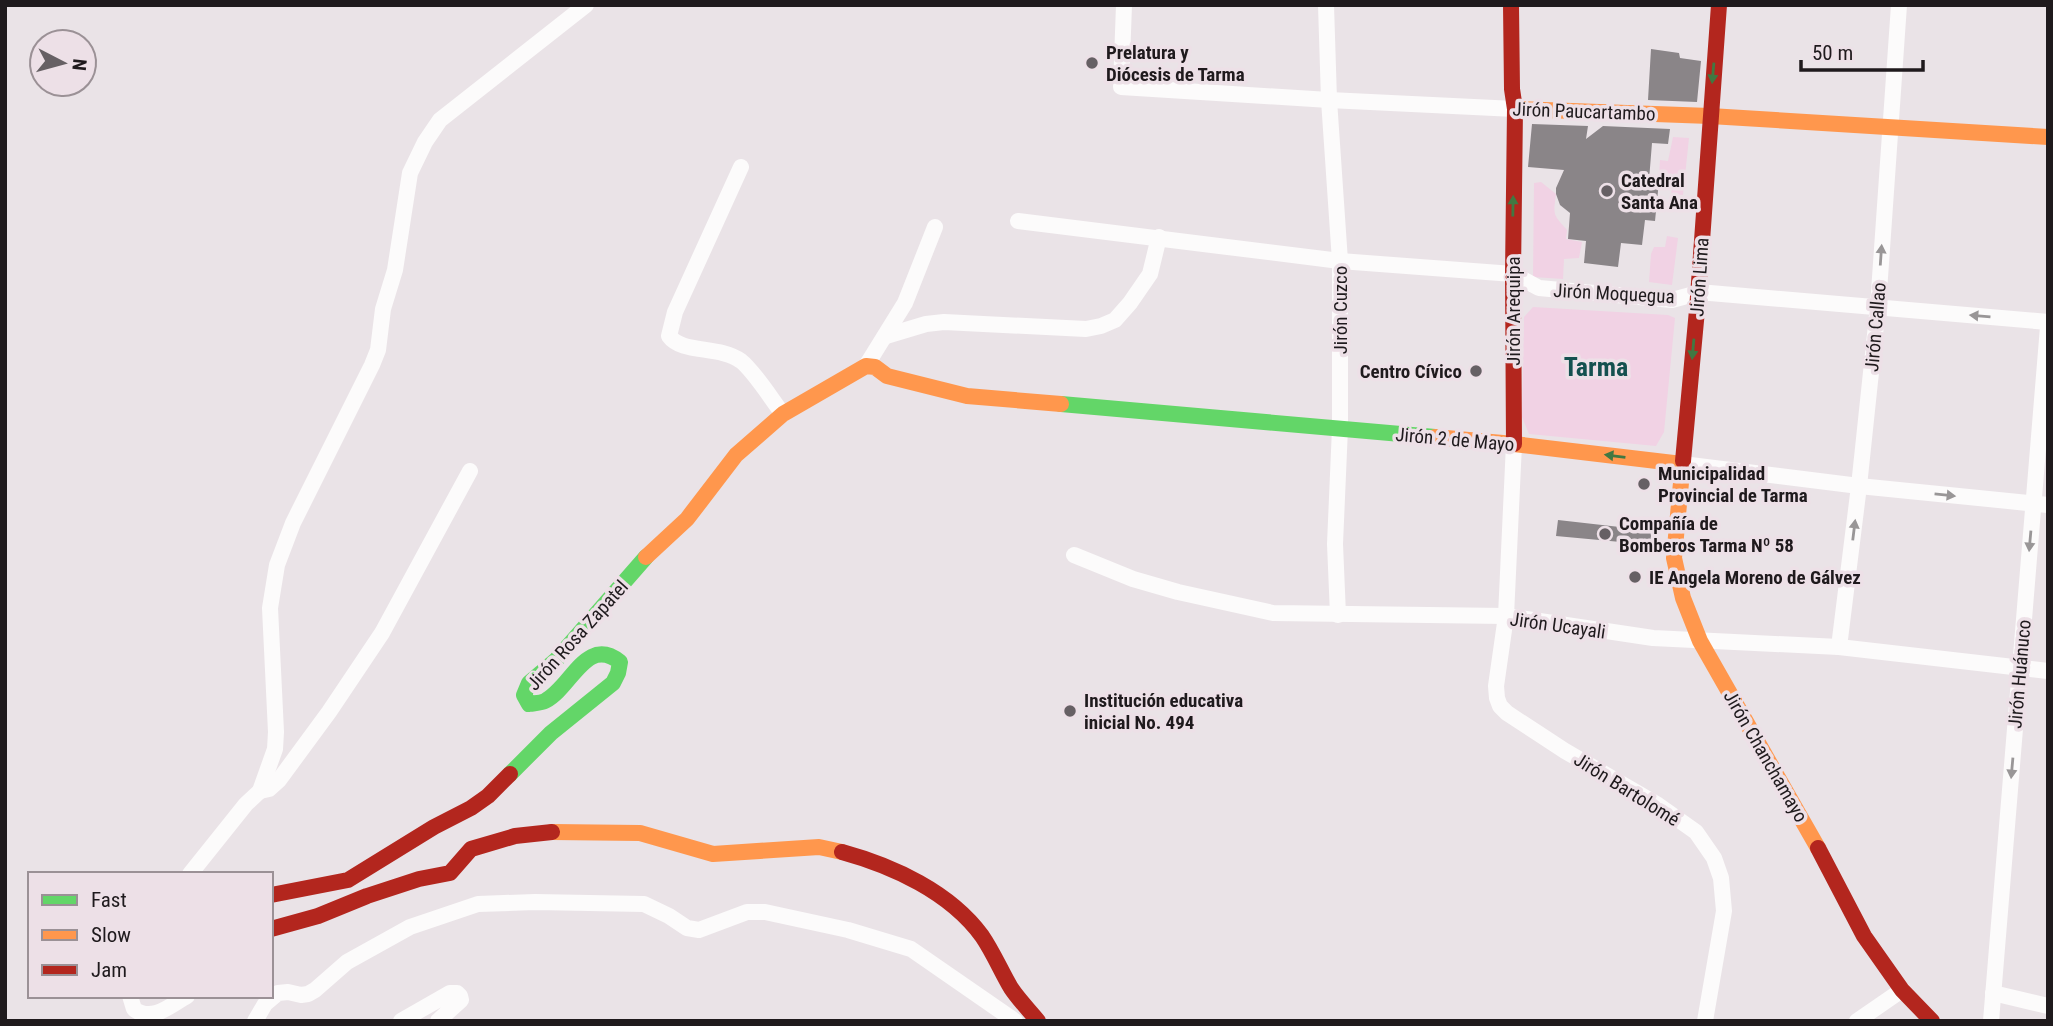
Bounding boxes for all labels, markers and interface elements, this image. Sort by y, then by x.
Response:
north arrow [28,28,98,98]
scale bar [1801,28,1924,72]
place label: Prelatura y Diócesis de Tarma [1106,41,1245,86]
text: 50 m [1812,41,1853,65]
marker: Prelatura y Diócesis de Tarma [1084,55,1100,71]
text: N [67,58,91,72]
one-way arrow [1707,62,1718,84]
street label: Jirón Paucartambo [1512,98,1656,125]
place label: Catedral Santa Ana [1621,169,1698,214]
marker: Catedral Santa Ana [1599,183,1615,199]
one-way arrow [1508,195,1519,217]
street label: Jirón Lima [1685,237,1714,317]
one-way arrow [1876,244,1887,266]
street label: Jirón Arequipa [1502,256,1525,366]
street label: Jirón Cuzco [1329,266,1352,354]
street label: Jirón Moquegua [1553,279,1675,308]
street label: Jirón Callao [1860,281,1891,373]
one-way arrow [1969,310,1991,321]
one-way arrow [1687,338,1698,360]
district label: Tarma [1564,352,1628,382]
place label: Centro Cívico [1360,360,1462,383]
marker: Centro Cívico [1468,363,1484,379]
street label: Jirón 2 de Mayo [1395,423,1515,456]
one-way arrow [1603,451,1625,462]
place label: Municipalidad Provincial de Tarma [1658,462,1808,507]
marker: Municipalidad Provincial de Tarma [1636,476,1652,492]
one-way arrow [1934,490,1956,501]
place label: Compañía de Bomberos Tarma Nº 58 [1619,512,1794,557]
one-way arrow [1848,519,1859,541]
marker: Compañía de Bomberos Tarma Nº 58 [1597,526,1613,542]
one-way arrow [2024,531,2035,553]
place label: IE Angela Moreno de Gálvez [1649,566,1861,589]
marker: IE Angela Moreno de Gálvez [1627,569,1643,585]
street label: Jirón Rosa Zapatel [522,575,633,695]
street label: Jirón Ucayali [1509,607,1607,644]
street label: Jirón Huánuco [2003,619,2036,729]
street label: Jirón Chanchamayo [1719,686,1813,826]
place label: Institución educativa inicial No. 494 [1084,689,1243,734]
marker: Institución educativa inicial No. 494 [1062,703,1078,719]
street label: Jirón Bartolomé [1570,748,1684,831]
one-way arrow [2006,757,2017,779]
legend [28,872,273,998]
text: Fast [91,888,127,912]
text: Slow [91,923,131,947]
text: Jam [91,958,127,982]

